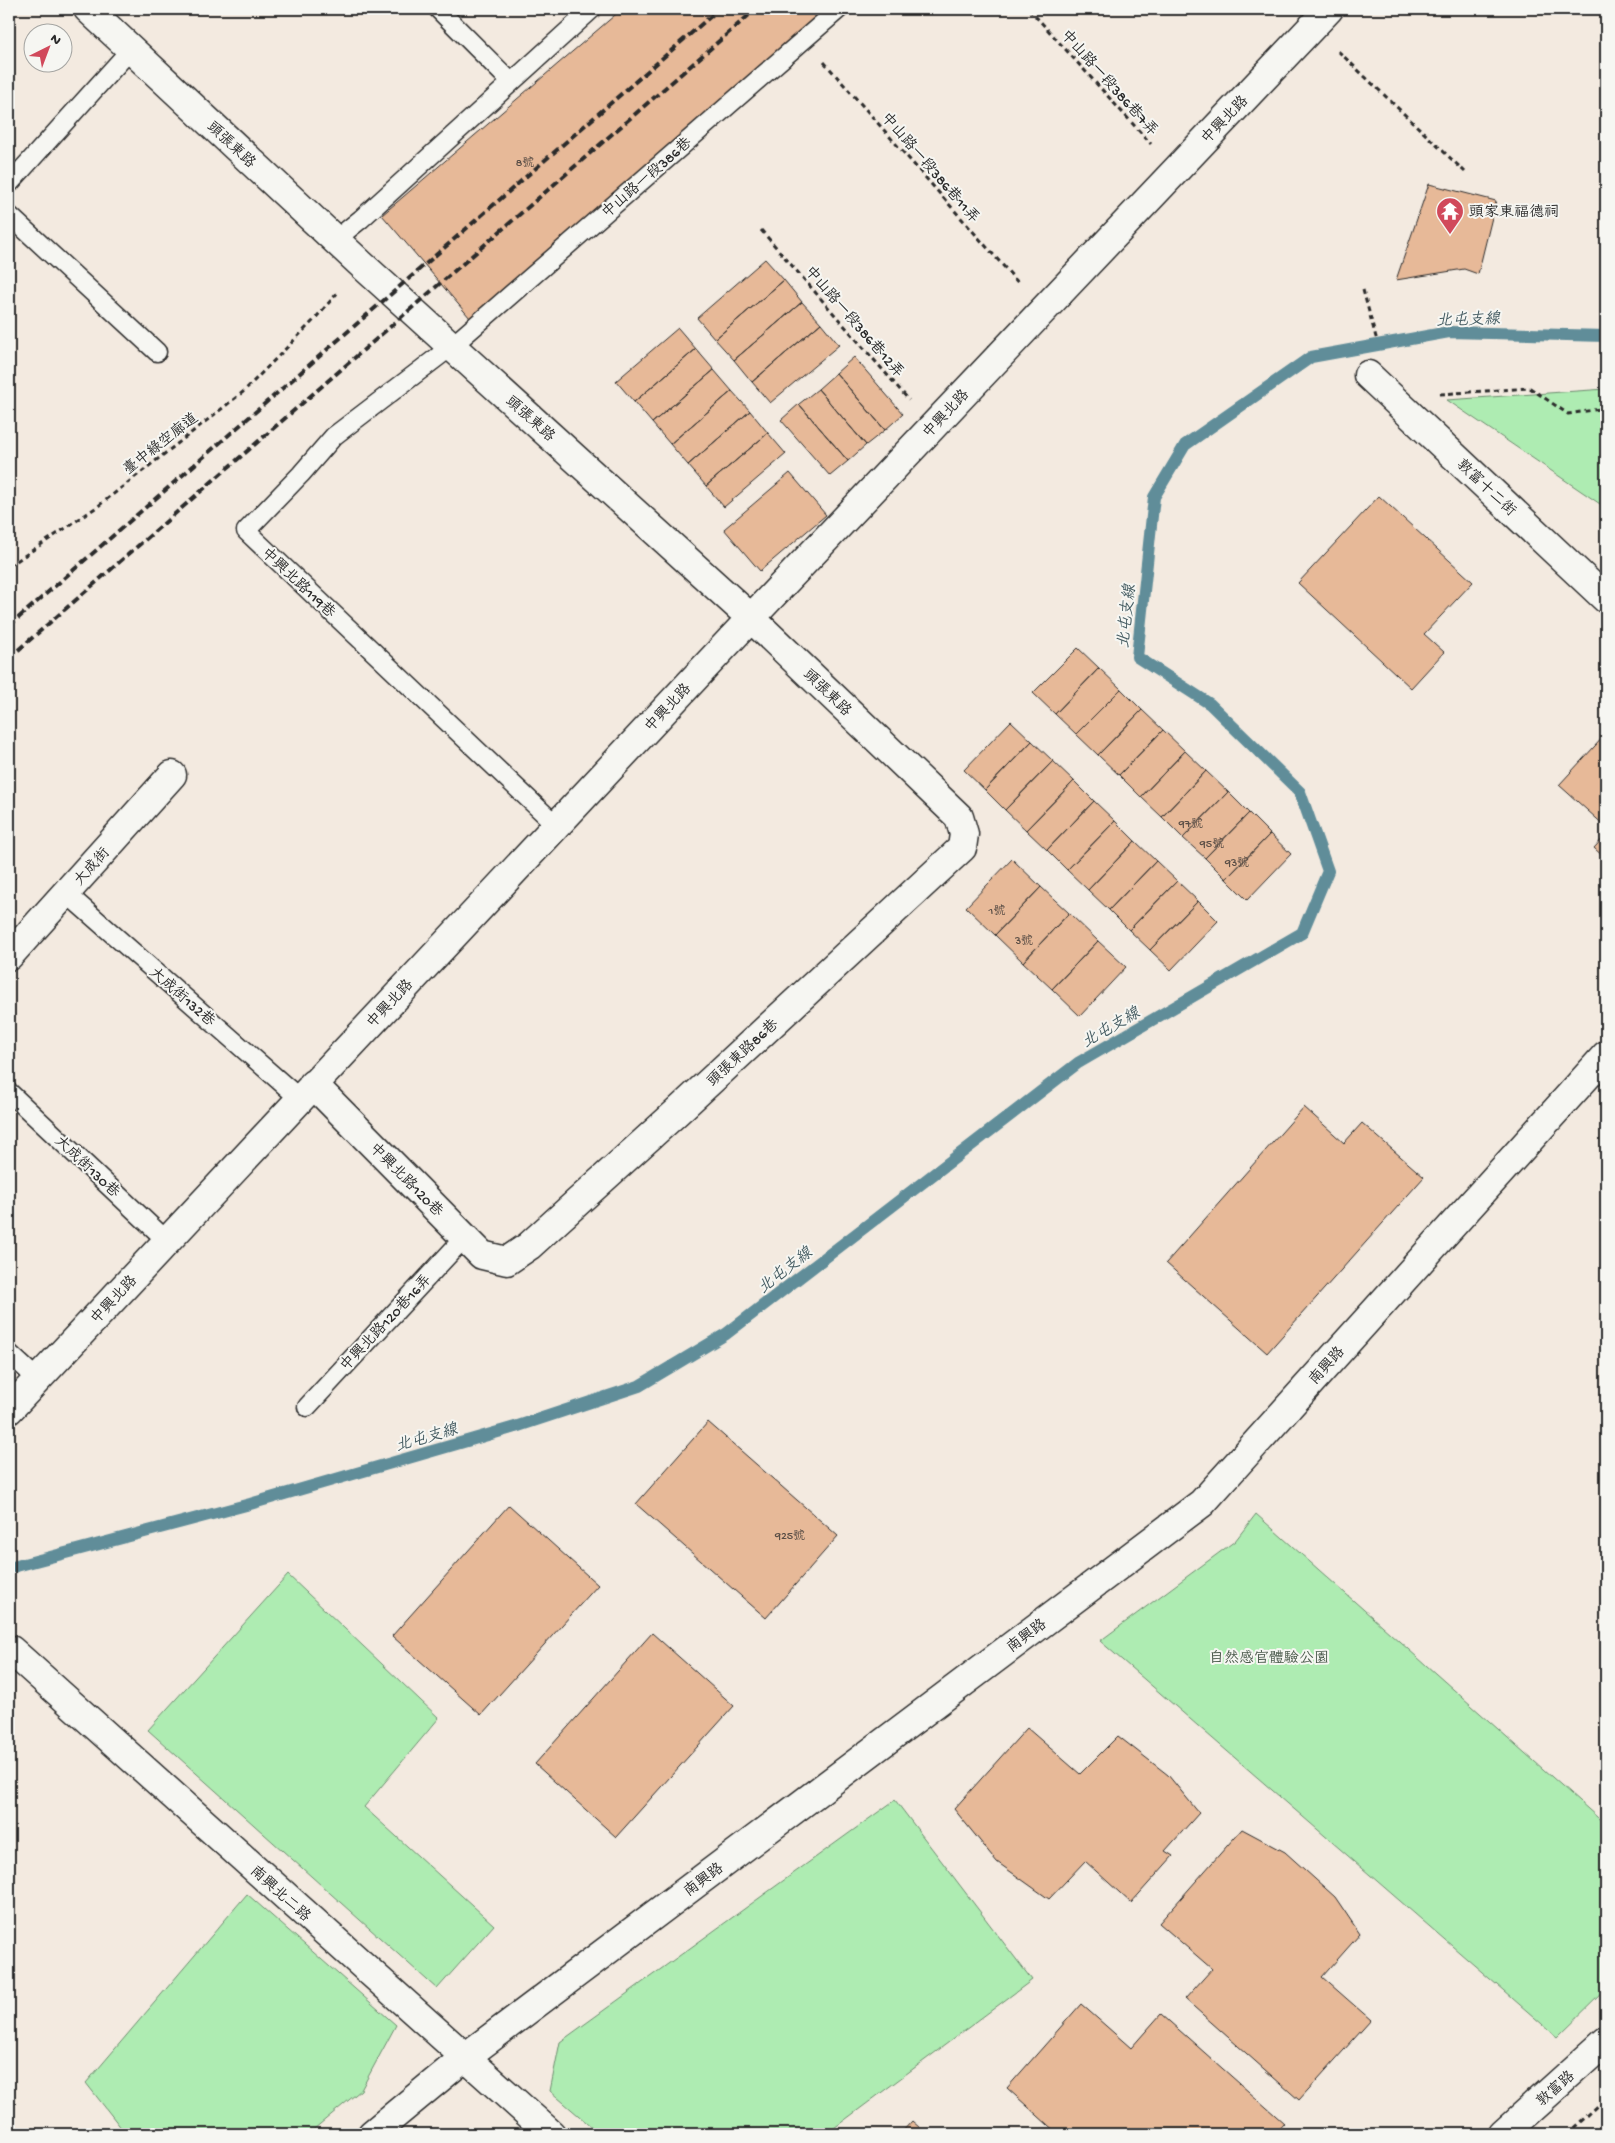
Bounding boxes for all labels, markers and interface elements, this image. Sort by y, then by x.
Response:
north arrow [22,22,72,72]
street label: 中山路一段386巷7弄 [1056,27,1161,140]
text: N [46,31,64,50]
street label: 中興北路 [1198,93,1253,148]
street label: 中山路一段386巷11弄 [877,109,982,227]
street label: 頭張東路 [203,118,259,173]
street label: 中山路一段386巷 [599,134,696,223]
house number: 8號 [516,156,534,171]
temple icon: 頭家東福德祠 [1435,196,1465,235]
place label: 頭家東福德祠 [1469,203,1559,222]
street label: 中山路一段386巷12弄 [800,263,907,382]
water label: 北屯支線 [1436,309,1501,332]
street label: 中興北路 [919,386,974,442]
street label: 頭張東路 [501,393,558,446]
street label: 臺中綠空廊道 [120,410,202,479]
street label: 敦富十二街 [1452,456,1520,521]
street label: 中興北路119巷 [257,545,338,622]
water label: 北屯支線 [1114,582,1141,649]
street label: 頭張東路 [799,666,854,721]
street label: 中興北路 [641,680,696,736]
house number: 97號 [1178,817,1203,832]
house number: 95號 [1199,837,1224,852]
street label: 大成街 [71,845,114,890]
house number: 93號 [1224,856,1249,871]
house number: 1號 [988,904,1005,919]
house number: 3號 [1014,934,1033,949]
street label: 大成街132巷 [145,964,218,1031]
street label: 中興北路 [363,976,418,1032]
water label: 北屯支線 [1078,1003,1145,1053]
street label: 頭張東路86巷 [704,1016,783,1091]
street label: 大成街130巷 [50,1133,123,1202]
street label: 中興北路120巷 [365,1140,446,1221]
water label: 北屯支線 [754,1242,818,1299]
street label: 中興北路120巷16弄 [337,1271,436,1375]
street label: 中興北路 [87,1272,142,1328]
street label: 南興路 [1305,1343,1349,1389]
water label: 北屯支線 [393,1419,461,1457]
house number: 925號 [774,1529,805,1544]
street label: 南興路 [1003,1615,1051,1657]
park label: 自然感官體驗公園 [1209,1649,1329,1668]
street label: 南興路 [680,1859,728,1901]
street label: 南興北二路 [246,1862,314,1926]
street label: 敦富路 [1533,2067,1579,2111]

